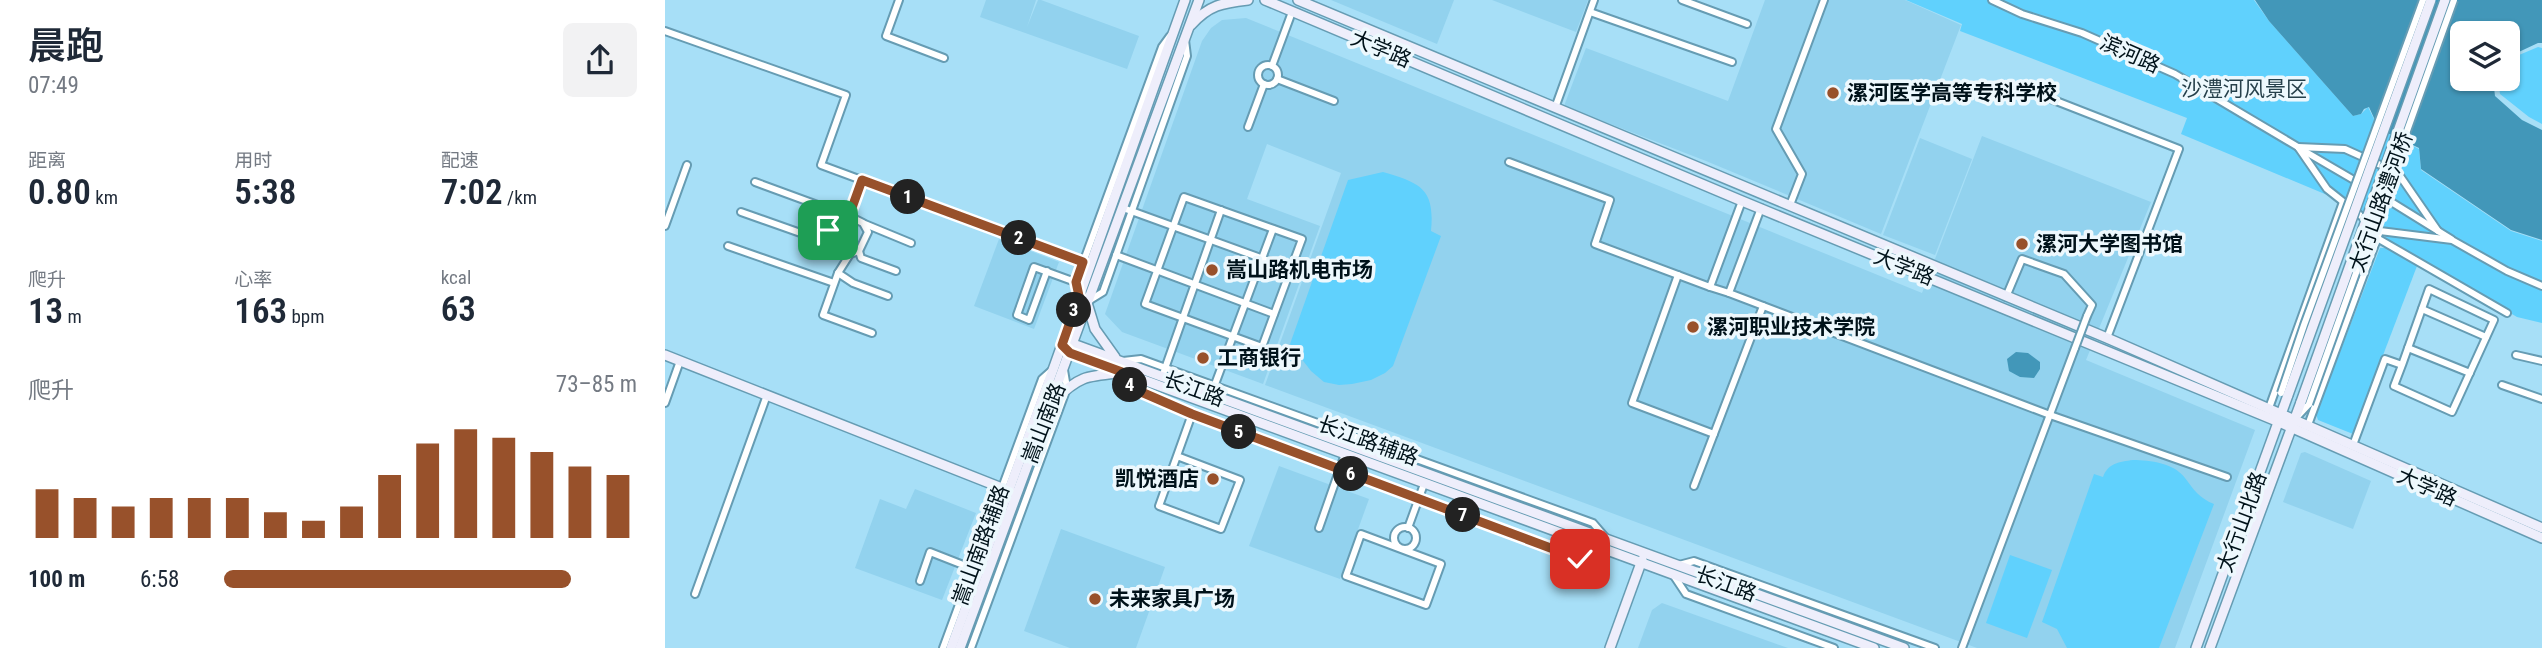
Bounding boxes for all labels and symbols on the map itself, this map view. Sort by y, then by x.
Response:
street label: 大学路 [1347,26,1415,72]
street label: 滨河路 [2096,30,2164,78]
park label: 沙澧河风景区 [2181,77,2307,101]
place label: 漯河医学高等专科学校 [1847,81,2057,105]
marker: 漯河医学高等专科学校 [1825,85,1841,101]
street label: 太行山路澧河桥 [2345,129,2417,275]
pin: 1 [891,180,925,214]
pin [798,200,858,260]
pin: 2 [1001,220,1037,256]
place label: 漯河大学图书馆 [2036,232,2183,256]
marker: 漯河大学图书馆 [2014,236,2030,252]
street label: 大学路 [1870,244,1938,290]
place label: 嵩山路机电市场 [1226,258,1373,282]
marker: 嵩山路机电市场 [1204,262,1220,278]
pin: 3 [1057,292,1091,328]
place label: 漯河职业技术学院 [1707,315,1875,339]
marker: 漯河职业技术学院 [1685,319,1701,335]
place label: 工商银行 [1217,346,1301,370]
marker: 工商银行 [1195,350,1211,366]
street label: 长江路 [1160,367,1228,411]
pin: 4 [1113,368,1147,402]
street label: 嵩山南路 [1018,379,1070,467]
street label: 长江路辅路 [1315,412,1421,470]
pin: 5 [1221,414,1257,450]
pin: 6 [1333,456,1369,491]
street label: 大学路 [2393,463,2461,511]
place label: 凯悦酒店 [1115,467,1199,491]
street label: 太行山北路 [2213,469,2271,575]
marker: 凯悦酒店 [1205,471,1221,487]
street label: 嵩山南路辅路 [948,482,1014,608]
pin: 7 [1445,498,1481,532]
pin [1550,529,1610,589]
street label: 长江路 [1692,562,1760,606]
place label: 未来家具广场 [1109,587,1235,611]
marker: 未来家具广场 [1087,591,1103,607]

